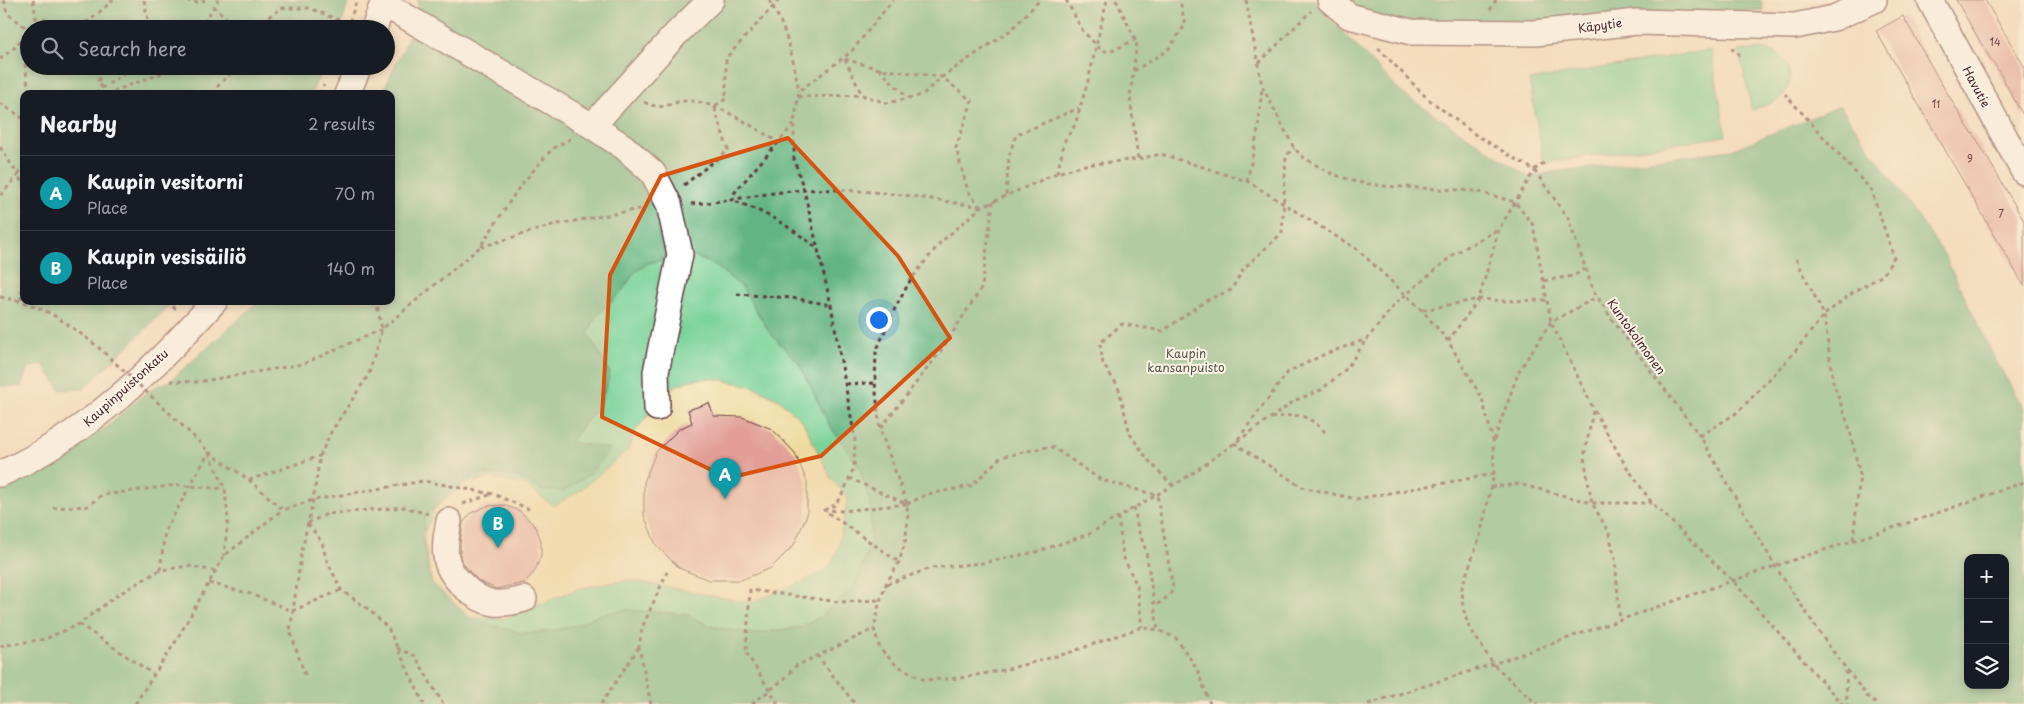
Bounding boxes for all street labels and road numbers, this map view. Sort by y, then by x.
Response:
street label: Käpytie [1577,13,1623,37]
street label: Havutie [1958,63,1995,110]
street label: Kuntokolmonen [1603,295,1670,378]
street label: Kaupinpuistonkatu [79,344,172,430]

